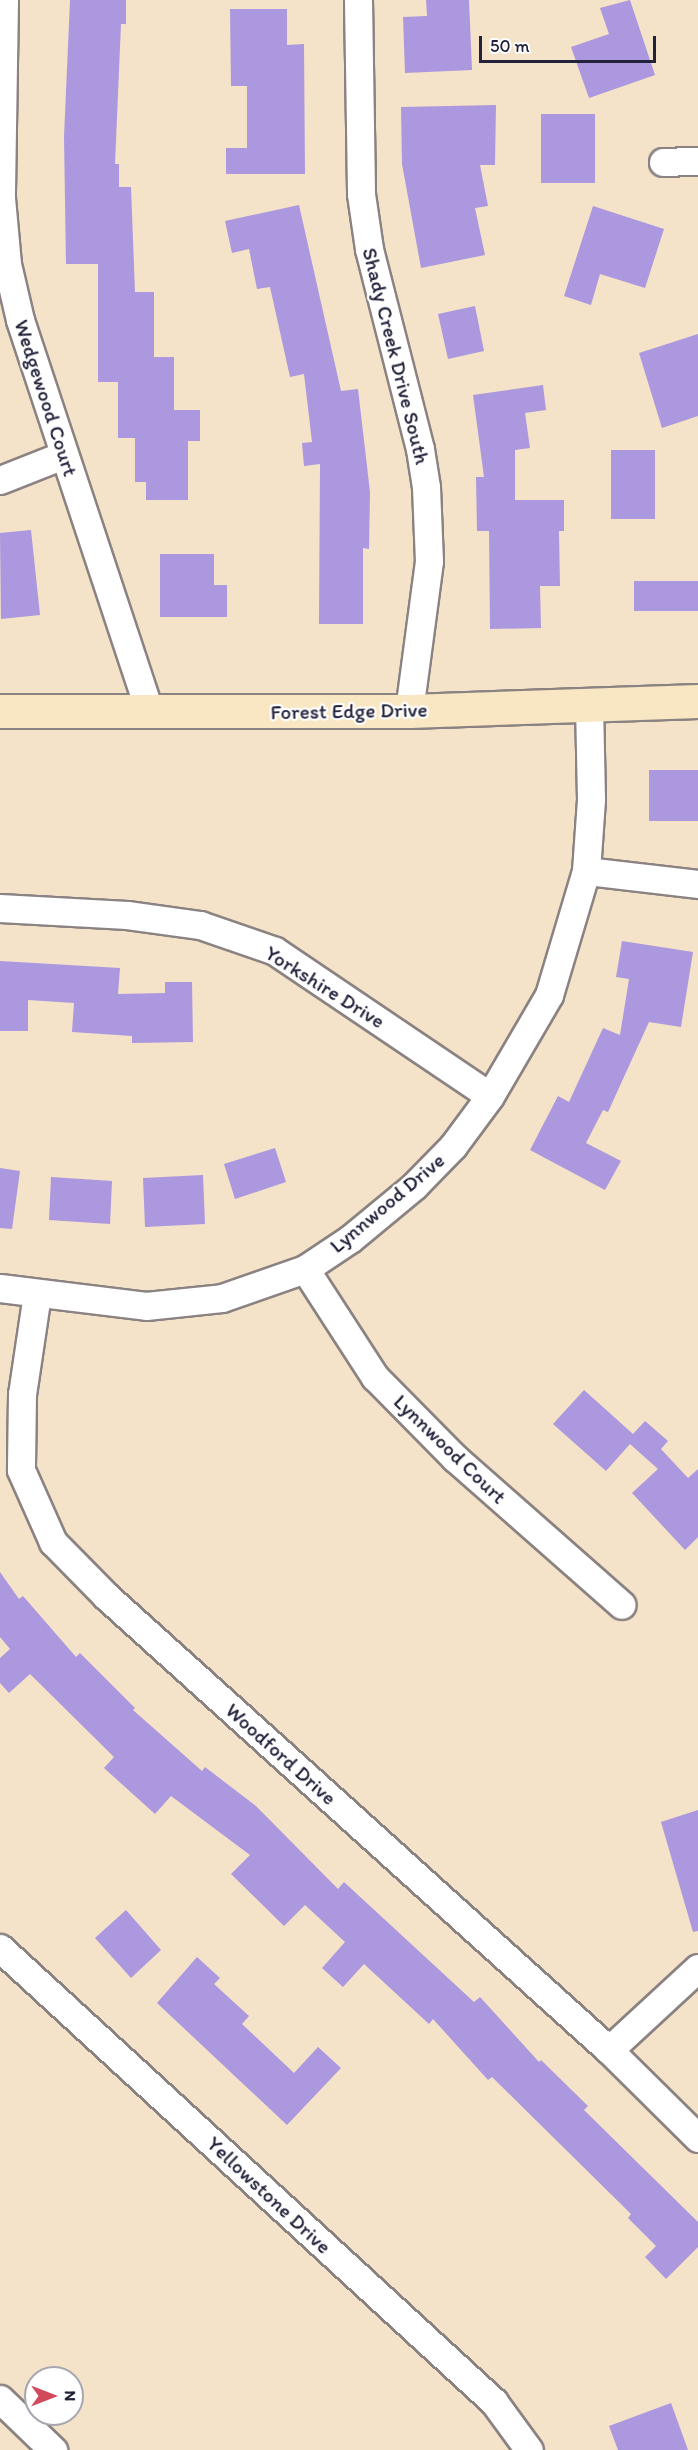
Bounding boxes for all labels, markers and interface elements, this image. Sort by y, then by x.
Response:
scale bar [482,24,659,62]
text: 50 m [490,35,530,57]
street label: Shady Creek Drive South [357,245,435,467]
street label: Wedgewood Court [9,316,83,480]
street label: Forest Edge Drive [270,697,428,725]
street label: Yorkshire Drive [260,940,390,1034]
street label: Lynnwood Drive [324,1148,450,1258]
street label: Lynnwood Court [388,1389,512,1509]
street label: Woodford Drive [220,1698,342,1810]
street label: Yellowstone Drive [202,2131,336,2259]
north arrow [24,2366,84,2426]
text: N [61,2391,80,2401]

